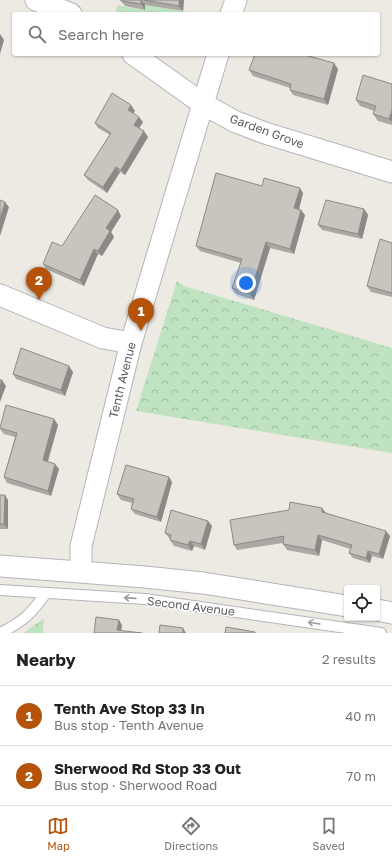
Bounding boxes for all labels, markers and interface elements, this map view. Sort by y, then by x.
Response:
search box [12,12,380,56]
icon: search [26,23,48,45]
text: Search here [58,25,144,43]
street label: Garden Grove [228,111,306,151]
pin: 2 [26,267,52,300]
your location [236,273,256,293]
pin: 1 [128,298,154,331]
street label: Tenth Avenue [105,340,139,420]
map controls [344,585,380,621]
button: locate [344,585,380,621]
street label: Second Avenue [146,593,236,619]
one-way arrow [124,595,137,602]
one-way arrow [308,619,321,627]
text: Nearby [16,649,76,670]
text: 2 results [322,651,376,667]
text: Tenth Ave Stop 33 In [54,699,205,717]
text: 1 [26,708,32,724]
text: 40 m [345,708,376,724]
text: Bus stop · Tenth Avenue [54,717,204,733]
text: Sherwood Rd Stop 33 Out [54,759,241,777]
text: 2 [25,768,33,784]
text: 70 m [346,768,376,784]
text: Bus stop · Sherwood Road [54,777,217,793]
tab: Map [47,815,70,852]
tab: Directions [164,815,218,852]
tab: Saved [313,815,345,852]

